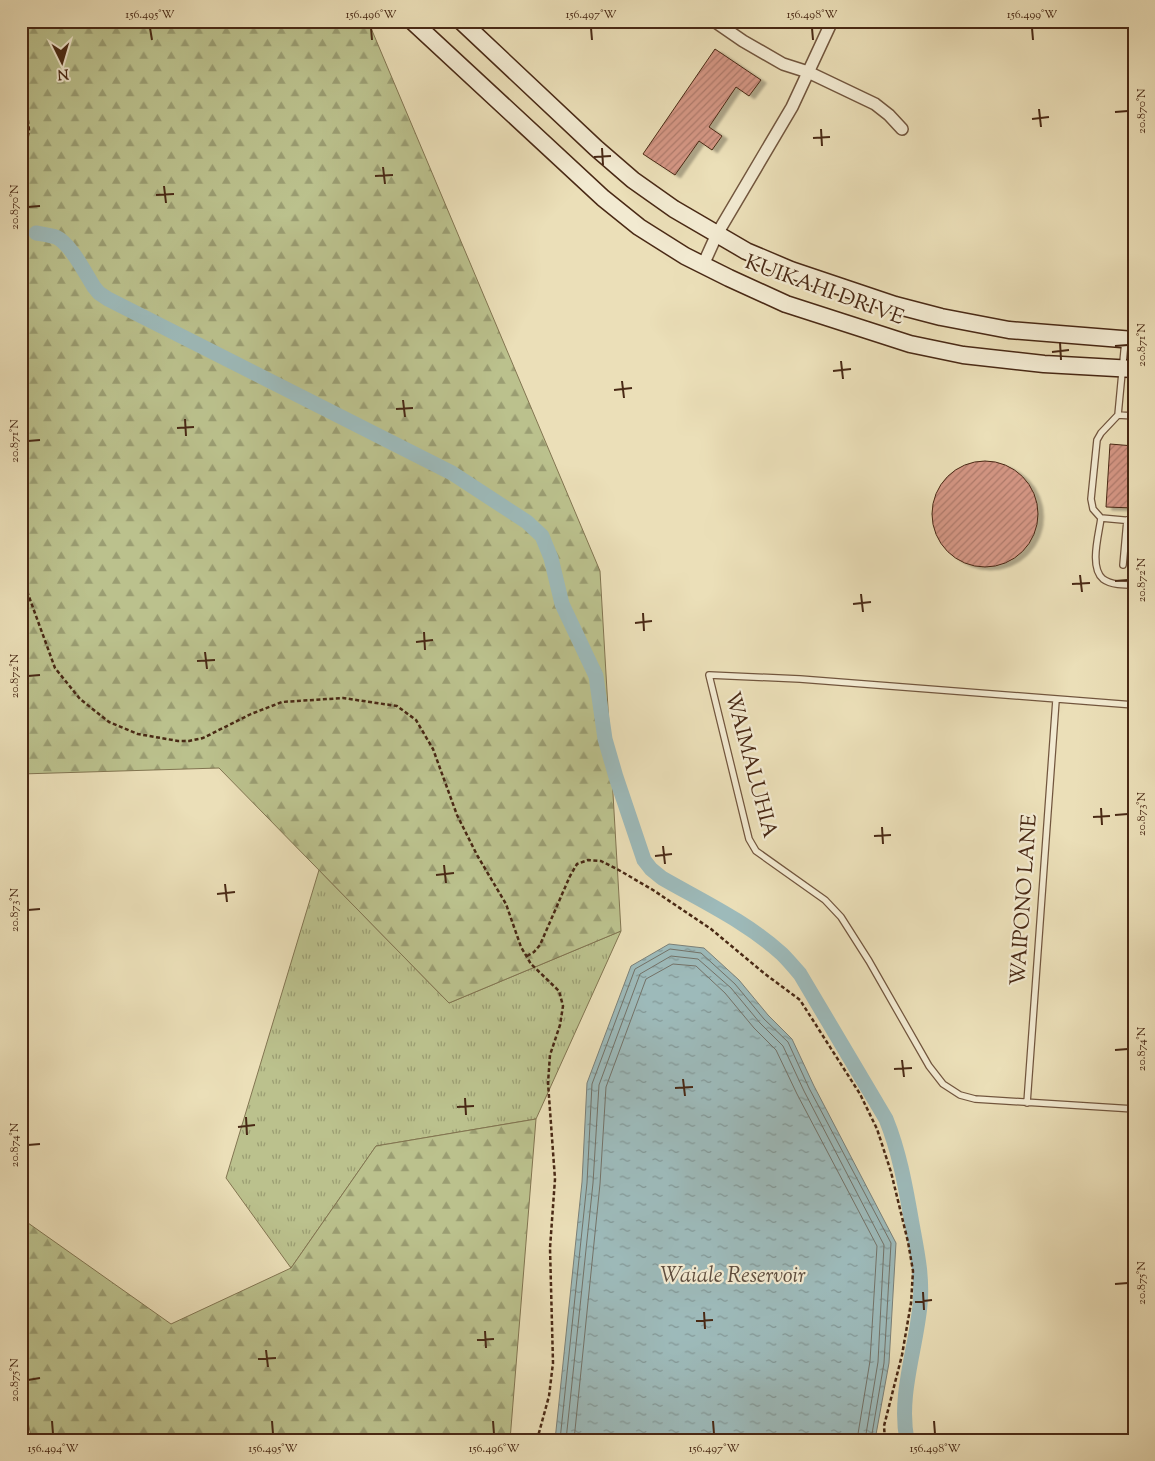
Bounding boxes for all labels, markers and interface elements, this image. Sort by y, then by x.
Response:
text: 156.495°W [125,6,175,24]
text: 156.496°W [345,6,397,24]
text: 156.497°W [565,6,617,24]
text: 156.498°W [786,6,838,24]
text: 156.499°W [1007,6,1058,24]
north arrow [38,38,88,88]
text: N [57,63,69,83]
text: 20.870°N [1133,88,1151,134]
text: 20.870°N [6,184,24,230]
street label: KUIKAHI DRIVE [740,248,908,334]
text: 20.871°N [1133,323,1151,367]
text: 20.871°N [6,419,24,463]
text: 20.872°N [1133,557,1151,602]
text: 20.872°N [6,653,24,698]
street label: WAIMALUHIA [716,688,784,842]
text: 20.873°N [1133,792,1151,836]
street label: WAIPONO LANE [1004,813,1046,987]
text: 20.873°N [6,888,24,932]
text: 20.874°N [1133,1026,1151,1071]
text: 20.874°N [6,1122,24,1167]
water label: Waiale Reservoir [660,1261,806,1293]
text: 20.875°N [1133,1261,1151,1305]
text: 20.875°N [6,1358,24,1402]
text: 156.494°W [27,1440,79,1458]
text: 156.495°W [248,1440,298,1458]
text: 156.496°W [468,1440,520,1458]
text: 156.497°W [688,1440,740,1458]
text: 156.498°W [909,1440,961,1458]

